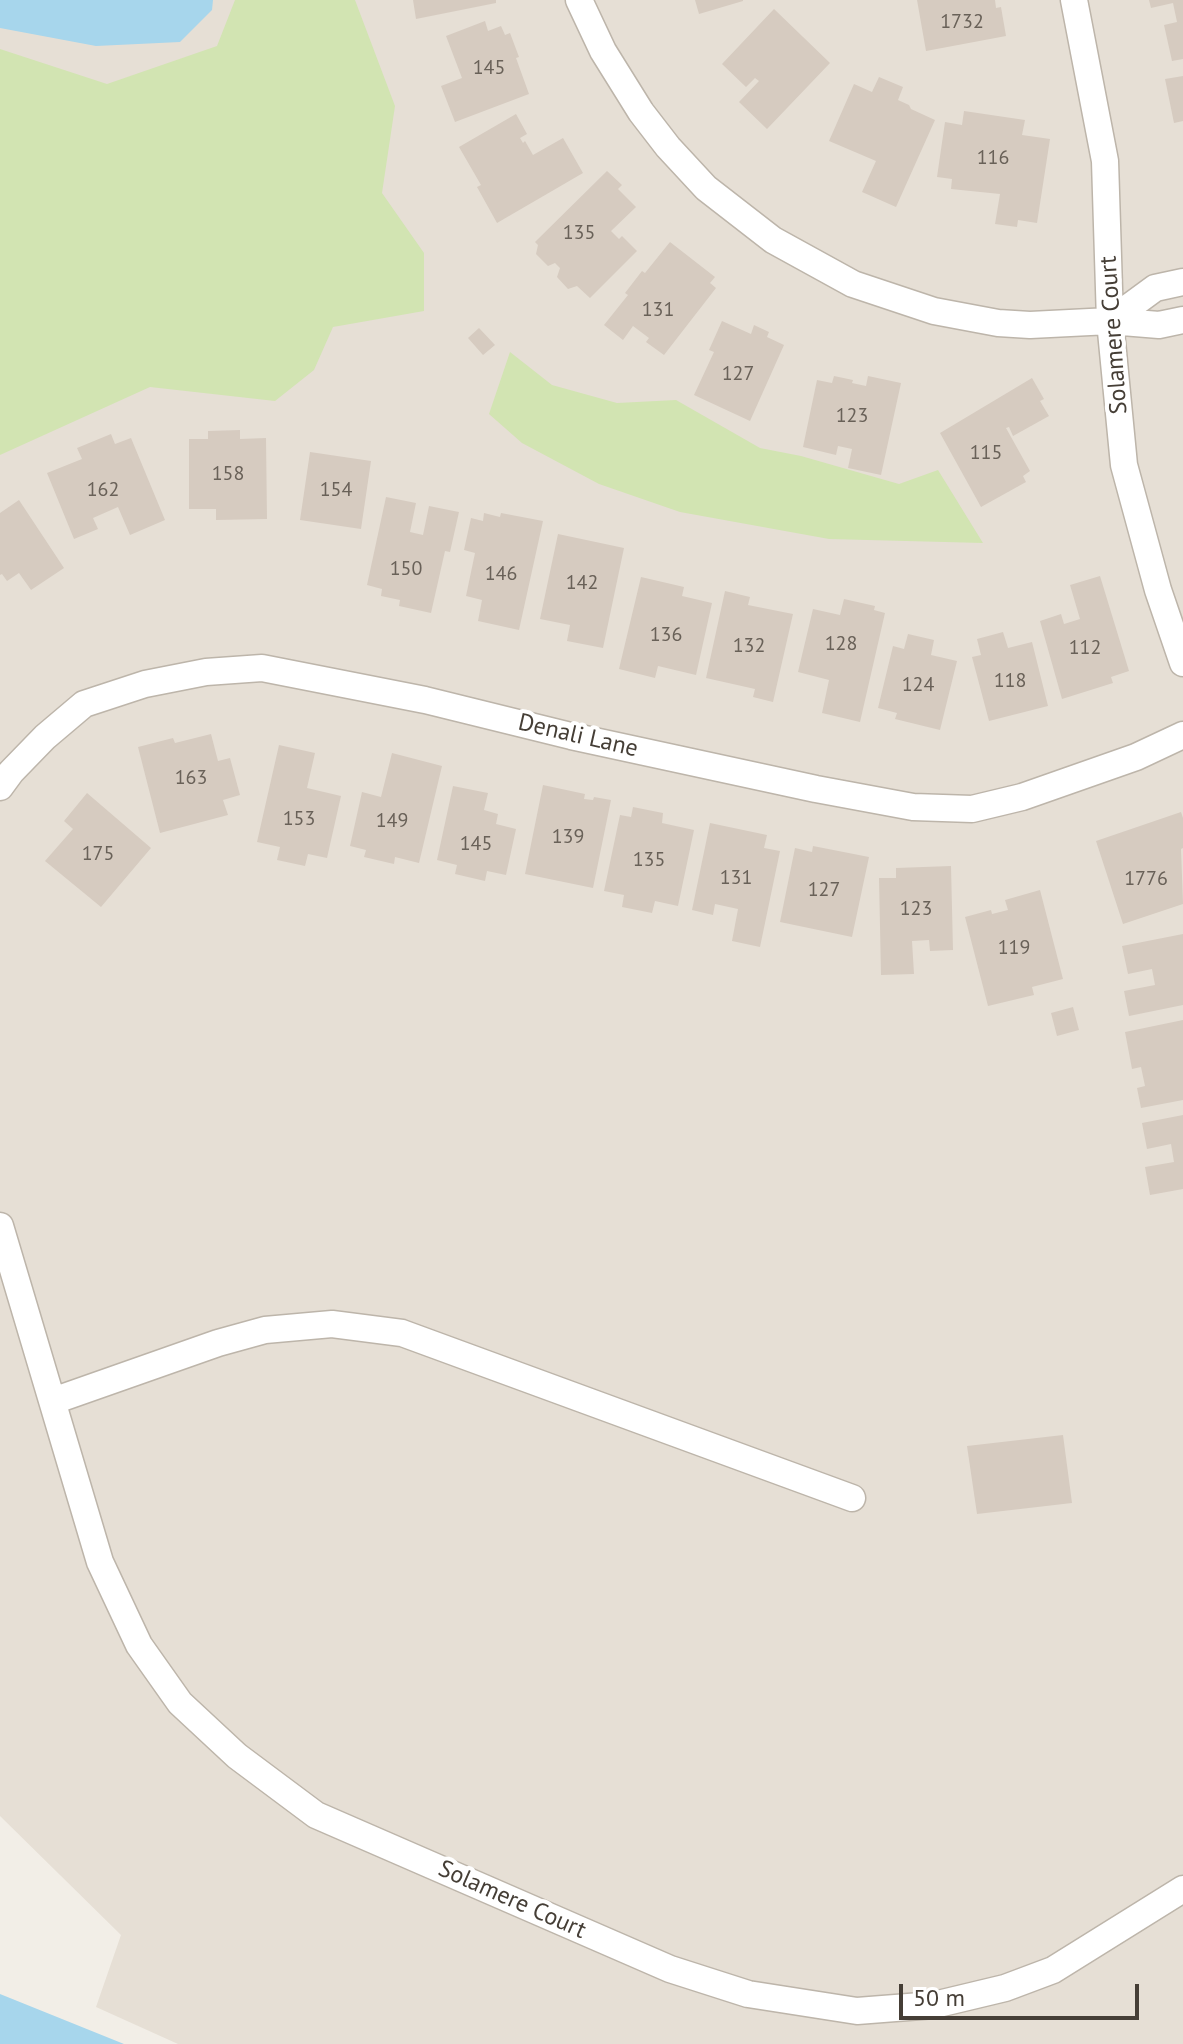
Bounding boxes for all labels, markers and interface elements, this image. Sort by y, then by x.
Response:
house number: 1732 [940,10,984,34]
house number: 145 [473,56,505,80]
house number: 116 [977,146,1009,170]
house number: 135 [563,221,595,245]
street label: Solamere Court [1094,255,1134,415]
house number: 131 [642,298,674,322]
house number: 127 [722,362,754,386]
house number: 123 [836,404,868,428]
house number: 115 [970,441,1002,465]
house number: 158 [212,462,244,486]
house number: 162 [87,478,119,502]
house number: 154 [320,478,352,502]
house number: 150 [390,557,422,581]
house number: 146 [485,562,517,586]
house number: 142 [566,571,598,595]
house number: 136 [650,623,682,647]
house number: 128 [825,632,857,656]
house number: 132 [733,634,765,658]
house number: 112 [1069,636,1101,660]
house number: 118 [994,669,1026,693]
house number: 124 [902,673,934,697]
street label: Denali Lane [515,708,641,764]
house number: 163 [175,766,207,790]
house number: 153 [283,807,315,831]
house number: 149 [376,809,408,833]
house number: 139 [552,825,584,849]
house number: 145 [460,832,492,856]
house number: 175 [82,842,114,866]
house number: 135 [633,848,665,872]
house number: 131 [720,866,752,890]
house number: 1776 [1124,867,1168,891]
house number: 127 [808,878,840,902]
house number: 123 [900,897,932,921]
house number: 119 [998,936,1030,960]
street label: Solamere Court [434,1855,590,1945]
scale bar [903,1968,1143,2018]
text: 50 m [913,1982,965,2013]

